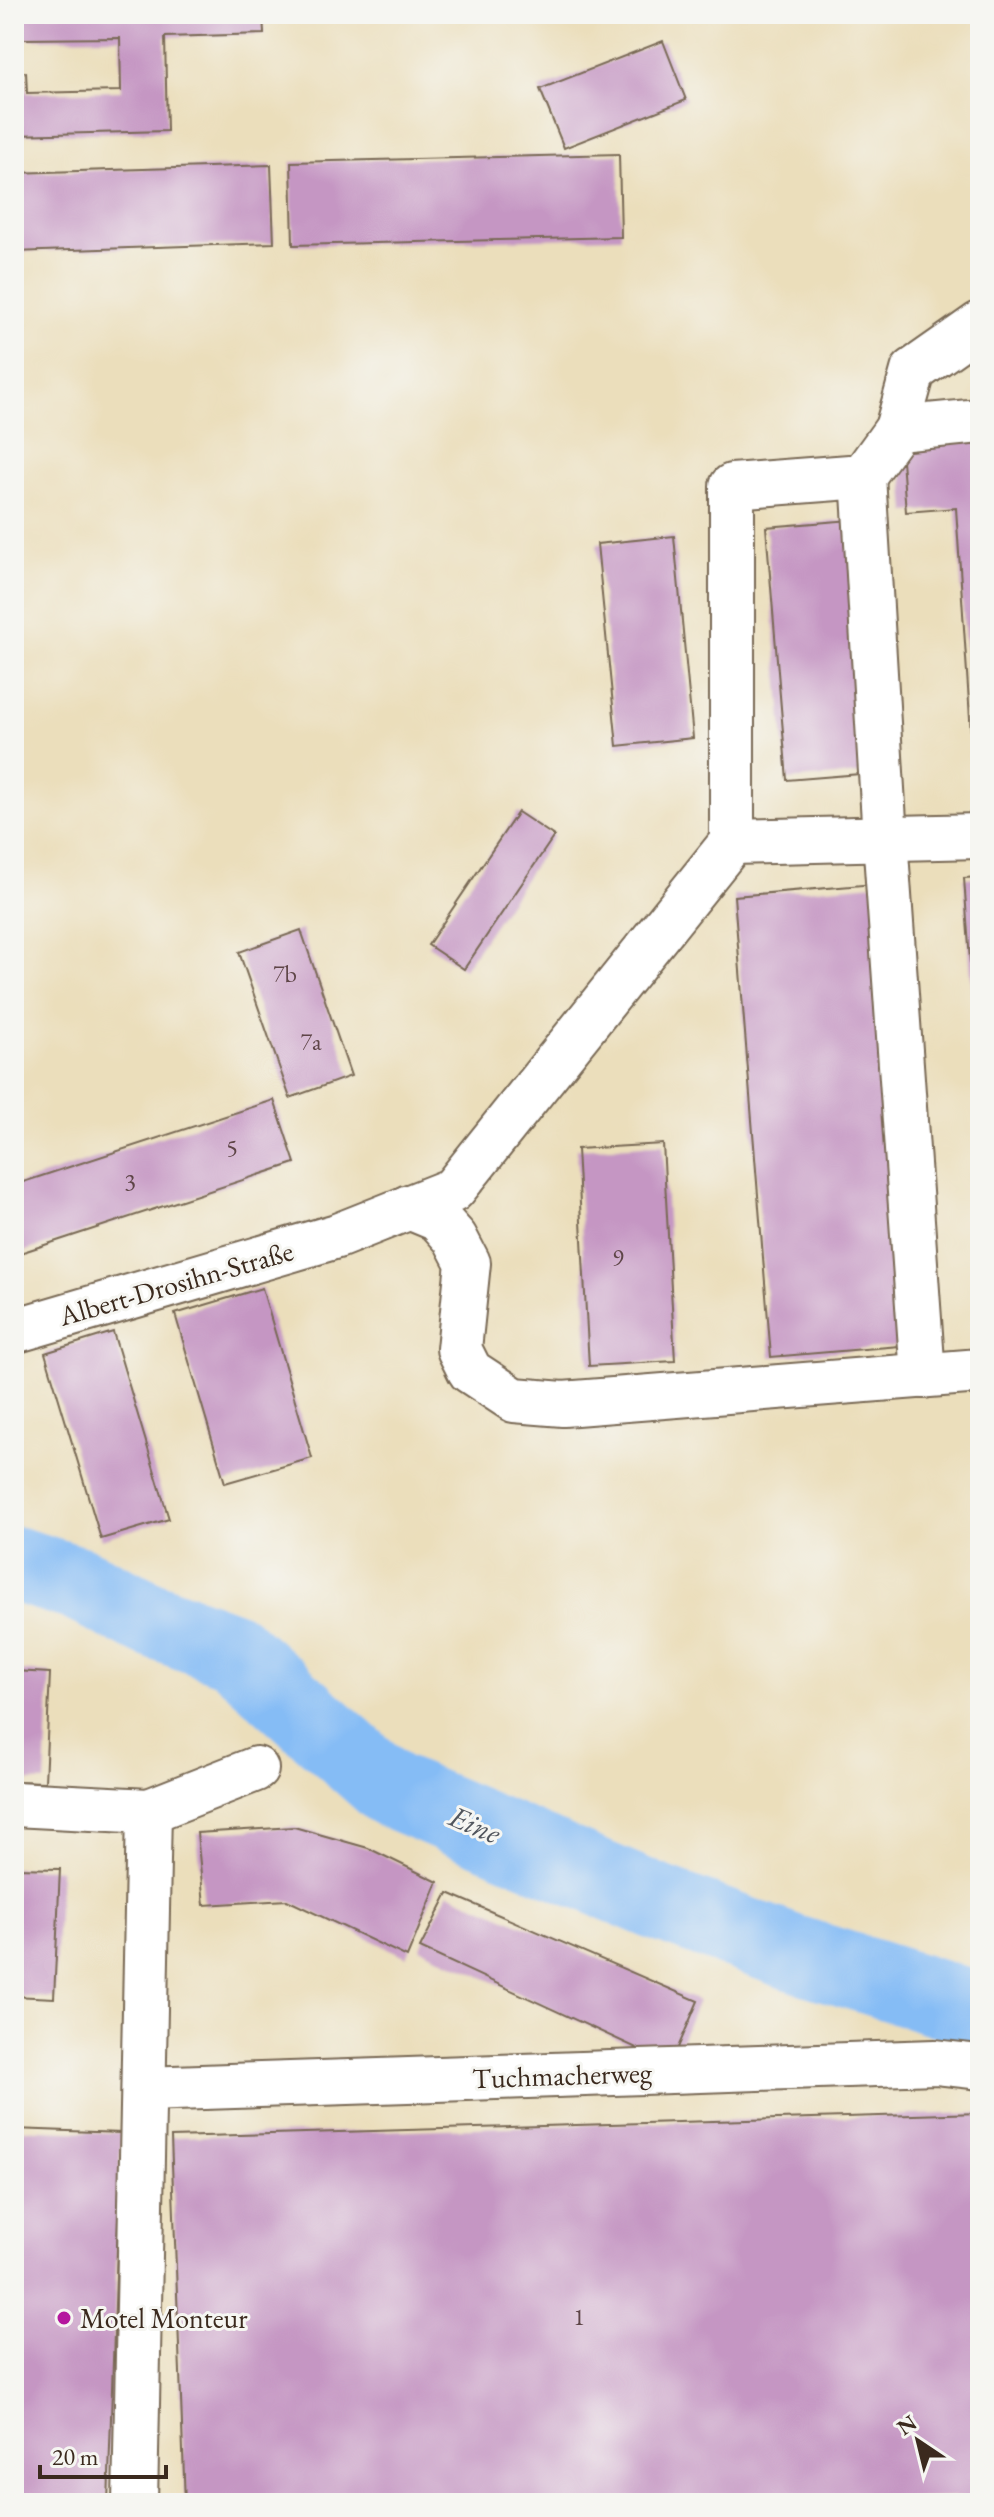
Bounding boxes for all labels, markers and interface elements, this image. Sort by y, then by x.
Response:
house number: 7b [273,958,297,989]
house number: 7a [300,1026,322,1057]
house number: 5 [226,1132,238,1163]
house number: 3 [124,1166,136,1197]
street label: Albert-Drosihn-Straße [54,1232,297,1334]
house number: 9 [612,1242,624,1273]
water label: Eine [443,1796,507,1853]
street label: Tuchmacherweg [471,2054,653,2096]
place label: Motel Monteur [80,2300,248,2336]
house number: 1 [573,2301,585,2332]
marker: Motel Monteur [55,2309,73,2327]
north arrow [878,2401,958,2481]
text: N [891,2408,923,2442]
scale bar [40,2429,166,2479]
text: 20 m [52,2441,99,2472]

